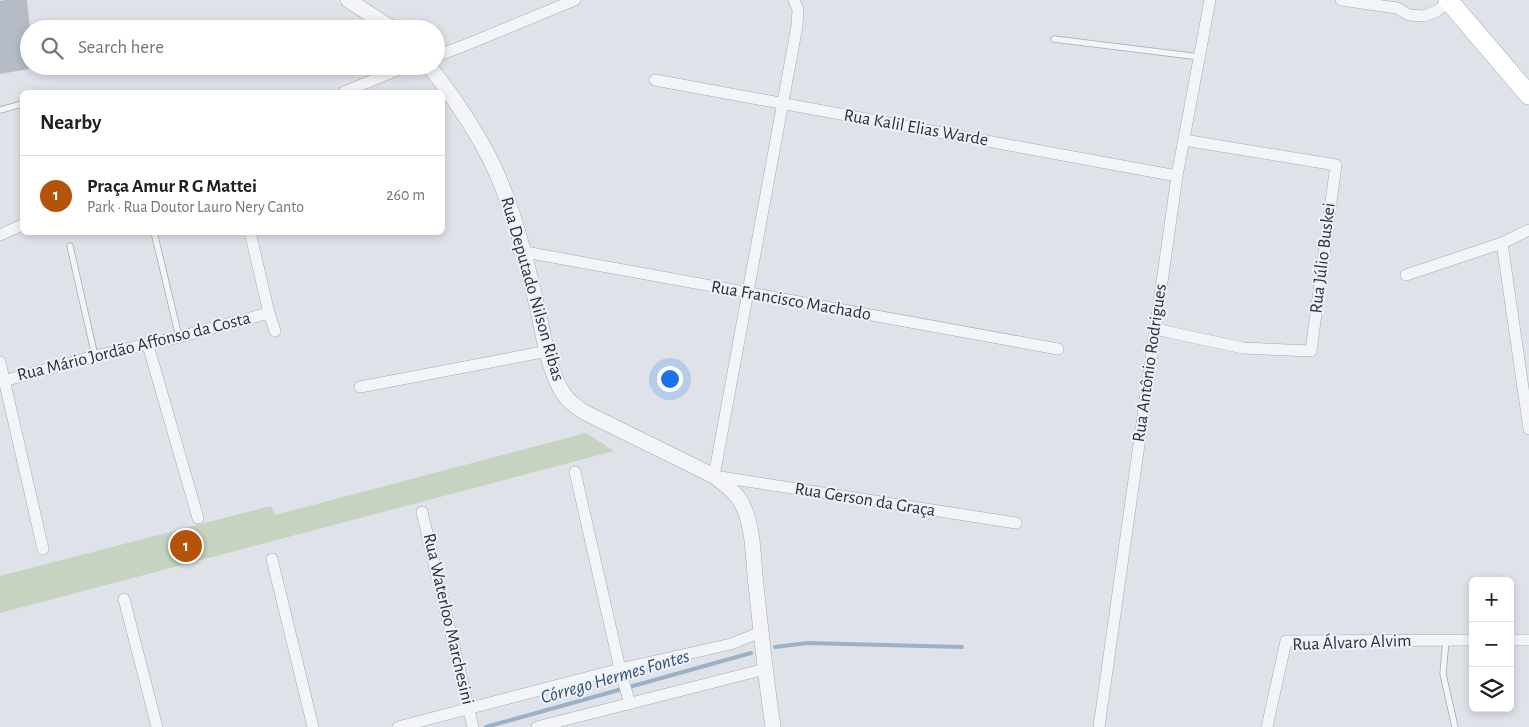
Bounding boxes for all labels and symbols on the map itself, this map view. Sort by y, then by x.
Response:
street label: Rua Kalil Elias Warde [842,106,990,150]
street label: Rua Deputado Nilson Ribas [497,195,567,383]
street label: Rua Júlio Buskei [1307,202,1339,314]
street label: Rua Francisco Machado [710,278,873,324]
street label: Rua Antônio Rodrigues [1130,283,1170,443]
street label: Rua Mário Jordão Affonso da Costa [15,309,253,385]
your location [657,366,683,392]
street label: Rua Gerson da Graça [793,480,937,520]
pin: 1 [170,527,202,565]
street label: Rua Waterloo Marchesini [419,532,477,706]
street label: Rua Álvaro Alvim [1292,629,1412,654]
water label: Córrego Hermes Fontes [539,647,691,707]

